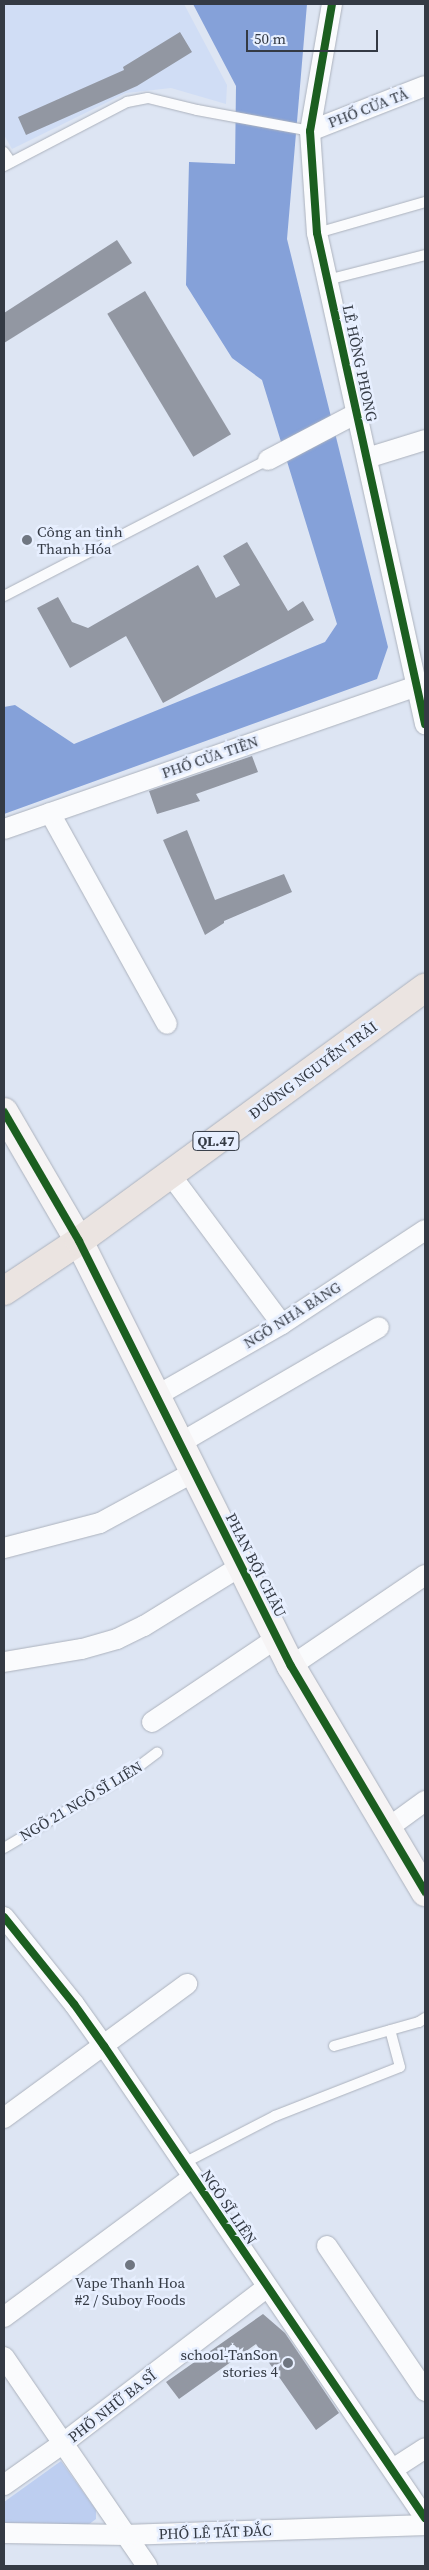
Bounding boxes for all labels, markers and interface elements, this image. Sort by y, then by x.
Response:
scale bar [249,20,382,52]
text: 50 m [254,28,286,49]
street label: PHỐ CỬA TẢ [325,84,411,132]
street label: LÊ HỒNG PHONG [339,303,381,423]
place label: Công an tỉnh Thanh Hóa [37,522,123,557]
marker: Công an tỉnh Thanh Hóa [21,534,33,546]
street label: PHỐ CỬA TIỀN [159,732,261,782]
street label: ĐƯỜNG NGUYỄN TRÃI [245,1017,381,1123]
road number: QL.47 [192,1130,240,1152]
street label: NGÕ NHÀ BẢNG [240,1278,344,1352]
street label: PHAN BỘI CHÂU [222,1510,290,1620]
street label: NGÕ 21 NGÔ SĨ LIÊN [16,1757,146,1845]
street label: NGÔ SĨ LIÊN [197,2166,261,2248]
marker: Vape Thanh Hoa #2 / Suboy Foods [124,2259,136,2271]
place label: Vape Thanh Hoa #2 / Suboy Foods [74,2273,186,2308]
place label: school-TanSon stories 4 [180,2345,278,2380]
marker: school-TanSon stories 4 [282,2357,294,2369]
street label: PHÕ NHỮ BA SĨ [64,2366,160,2446]
street label: PHỐ LÊ TẤT ĐẮC [158,2521,272,2543]

